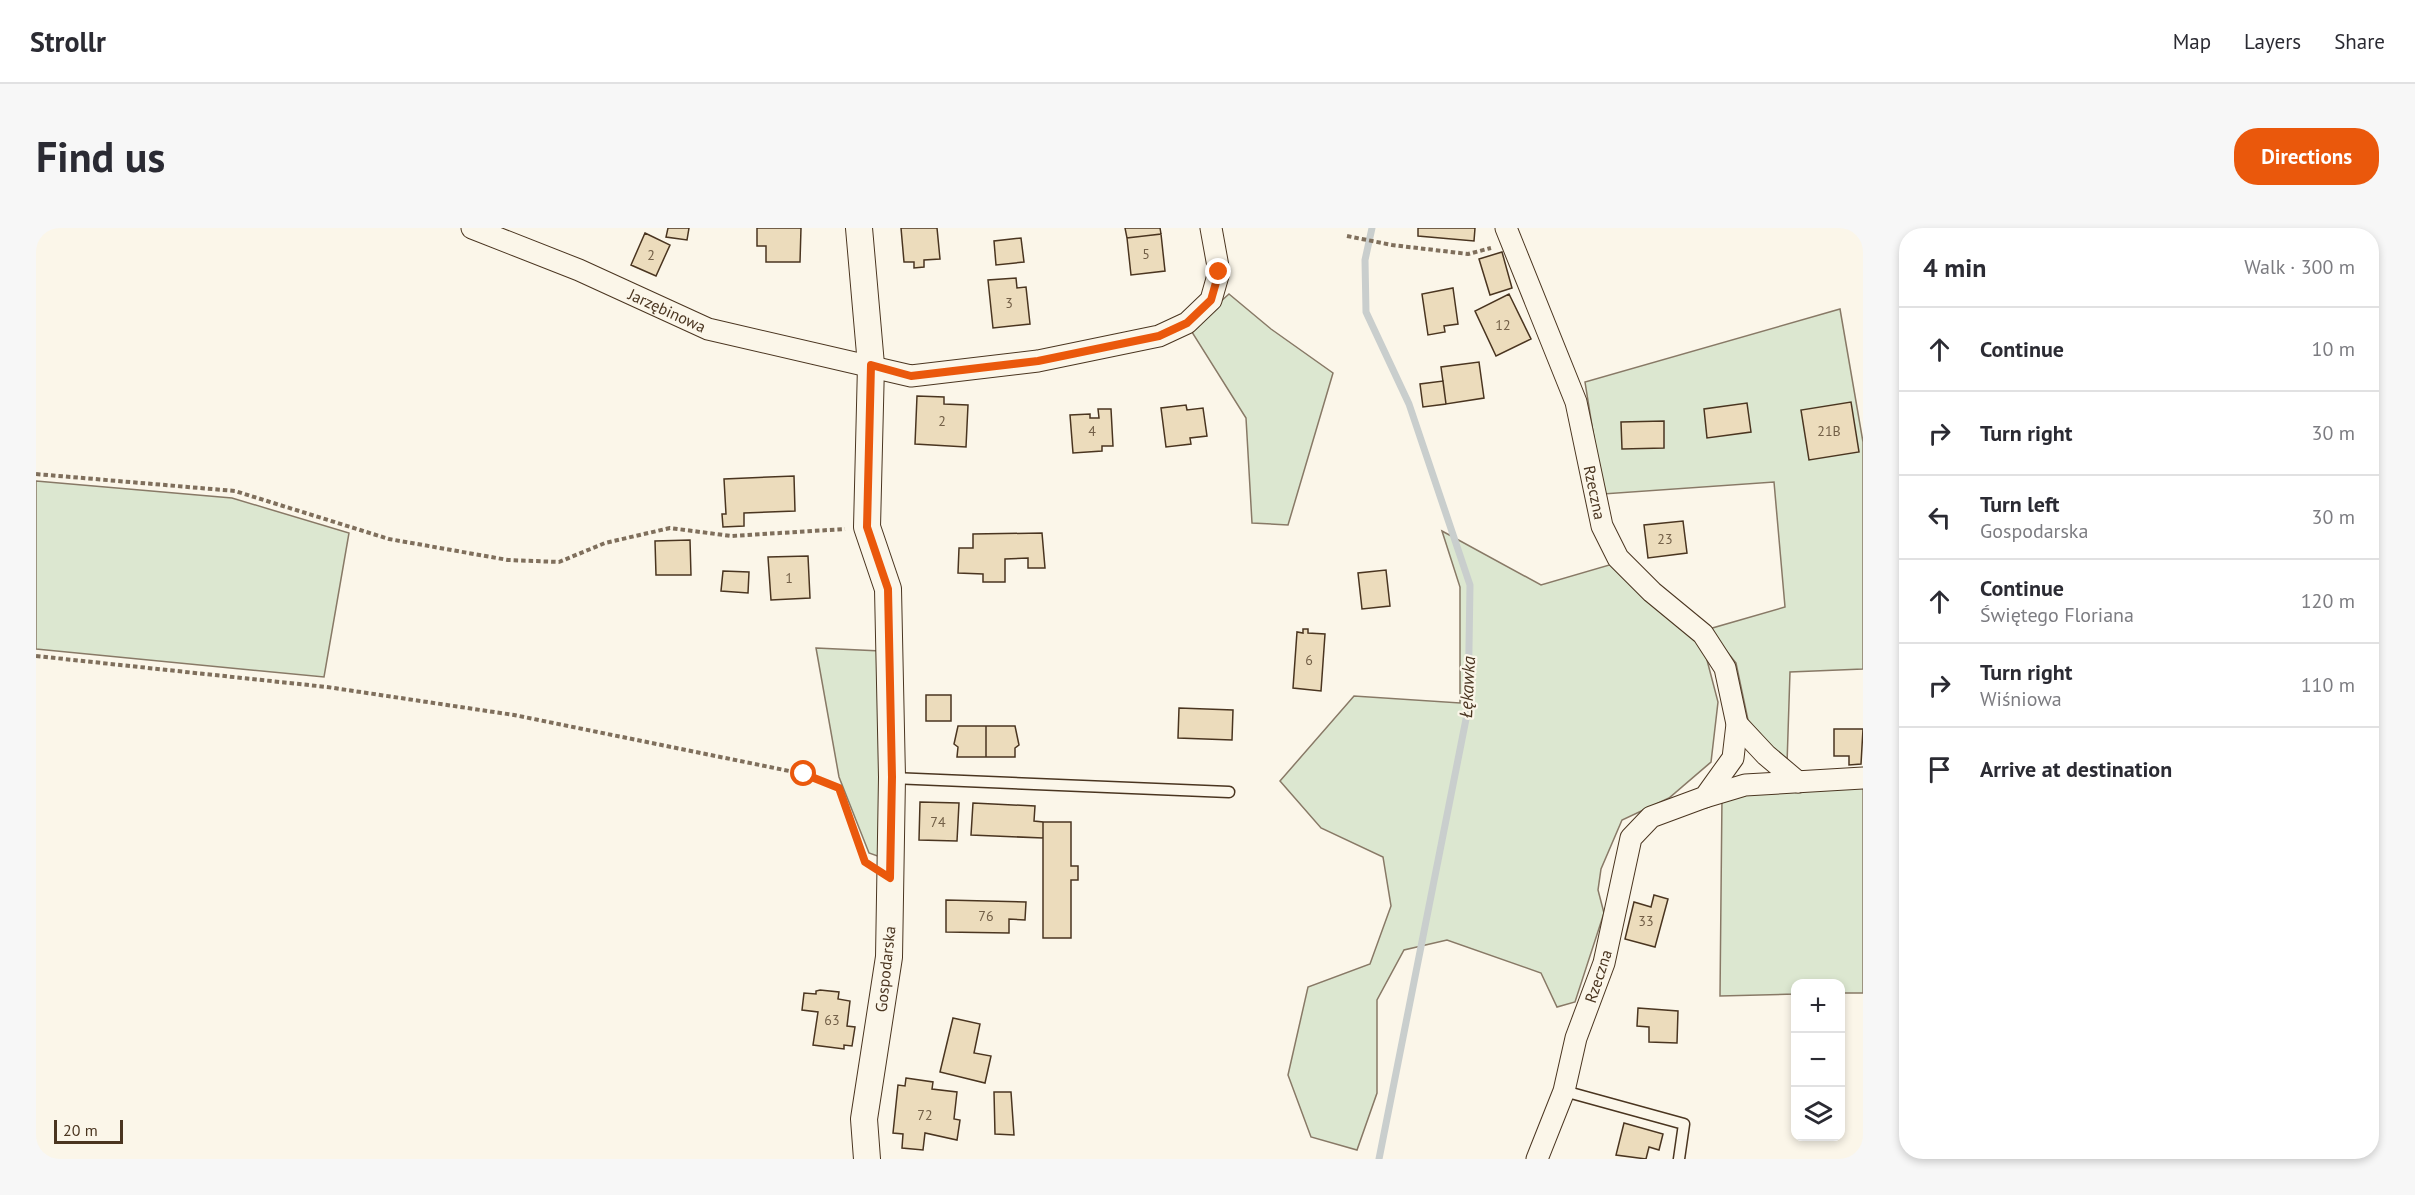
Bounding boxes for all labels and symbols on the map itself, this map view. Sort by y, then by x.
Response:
house number: 5 [1142,245,1150,263]
house number: 2 [647,246,655,264]
route end [1205,258,1231,284]
street label: Jarzębinowa [624,284,709,337]
house number: 3 [1005,294,1013,312]
house number: 12 [1495,316,1511,334]
house number: 2 [938,412,946,430]
house number: 4 [1088,422,1096,440]
house number: 21B [1817,422,1841,440]
street label: Rzeczna [1580,464,1610,521]
house number: 23 [1657,530,1673,548]
house number: 1 [785,569,793,587]
house number: 6 [1305,651,1313,669]
water label: Łękawka [1454,655,1480,718]
route start [790,760,816,786]
house number: 74 [930,813,946,831]
house number: 76 [978,907,994,925]
house number: 33 [1638,912,1654,930]
street label: Gospodarska [871,925,899,1013]
street label: Rzeczna [1580,947,1616,1005]
house number: 63 [824,1011,840,1029]
house number: 72 [917,1106,933,1124]
scale bar [54,1117,123,1144]

